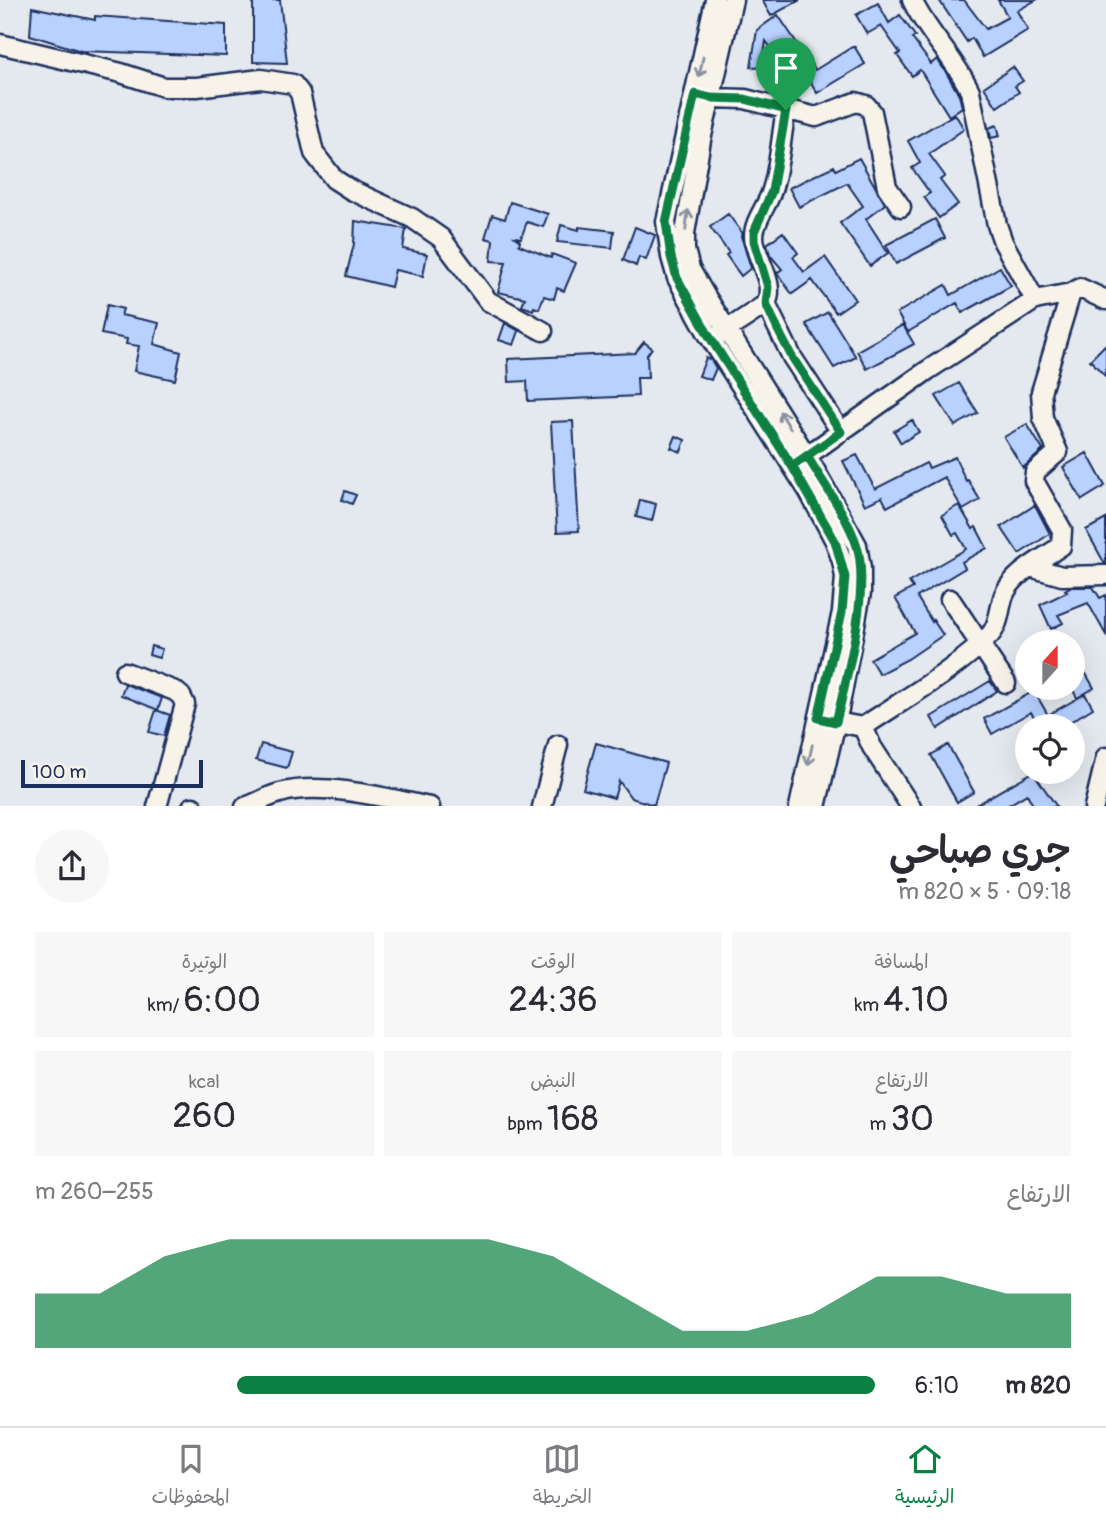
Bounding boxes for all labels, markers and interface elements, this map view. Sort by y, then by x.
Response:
pin [756,38,816,110]
icon: arrive [767,49,805,87]
one-way arrow [693,55,707,78]
one-way arrow [680,209,693,232]
one-way arrow [777,410,791,430]
north arrow [1015,630,1085,700]
map controls [1015,630,1085,784]
button: locate [1015,714,1085,784]
one-way arrow [803,743,817,766]
scale bar [21,758,203,789]
text: 100 m [32,760,86,784]
text: جري صباحي [889,827,1071,875]
button: share [35,829,109,903]
text: 09:18 · 5 × 820 m [899,877,1071,906]
text: الوتيرة [181,950,227,974]
text: الوقت [531,950,575,974]
text: المسافة [875,950,929,974]
text: 6:00 [183,978,261,1022]
text: 24:36 [508,978,598,1022]
text: 4.10 [883,978,949,1022]
text: /km [148,993,183,1017]
text: km [854,993,883,1017]
text: النبض [530,1069,576,1093]
text: الارتفاع [875,1069,928,1093]
text: kcal [189,1070,220,1094]
text: 260 [172,1094,236,1138]
text: 168 [547,1097,599,1141]
text: 30 [890,1097,934,1141]
text: bpm [508,1112,547,1136]
text: m [869,1112,890,1136]
text: 255–260 m [35,1177,154,1206]
text: الارتفاع [1007,1180,1071,1209]
text: 6:10 [915,1371,959,1400]
text: 820 m [1005,1371,1071,1400]
tab: المحفوظات [151,1440,230,1513]
tab: الخريطة [533,1440,592,1513]
tab: الرئيسية [895,1440,955,1513]

